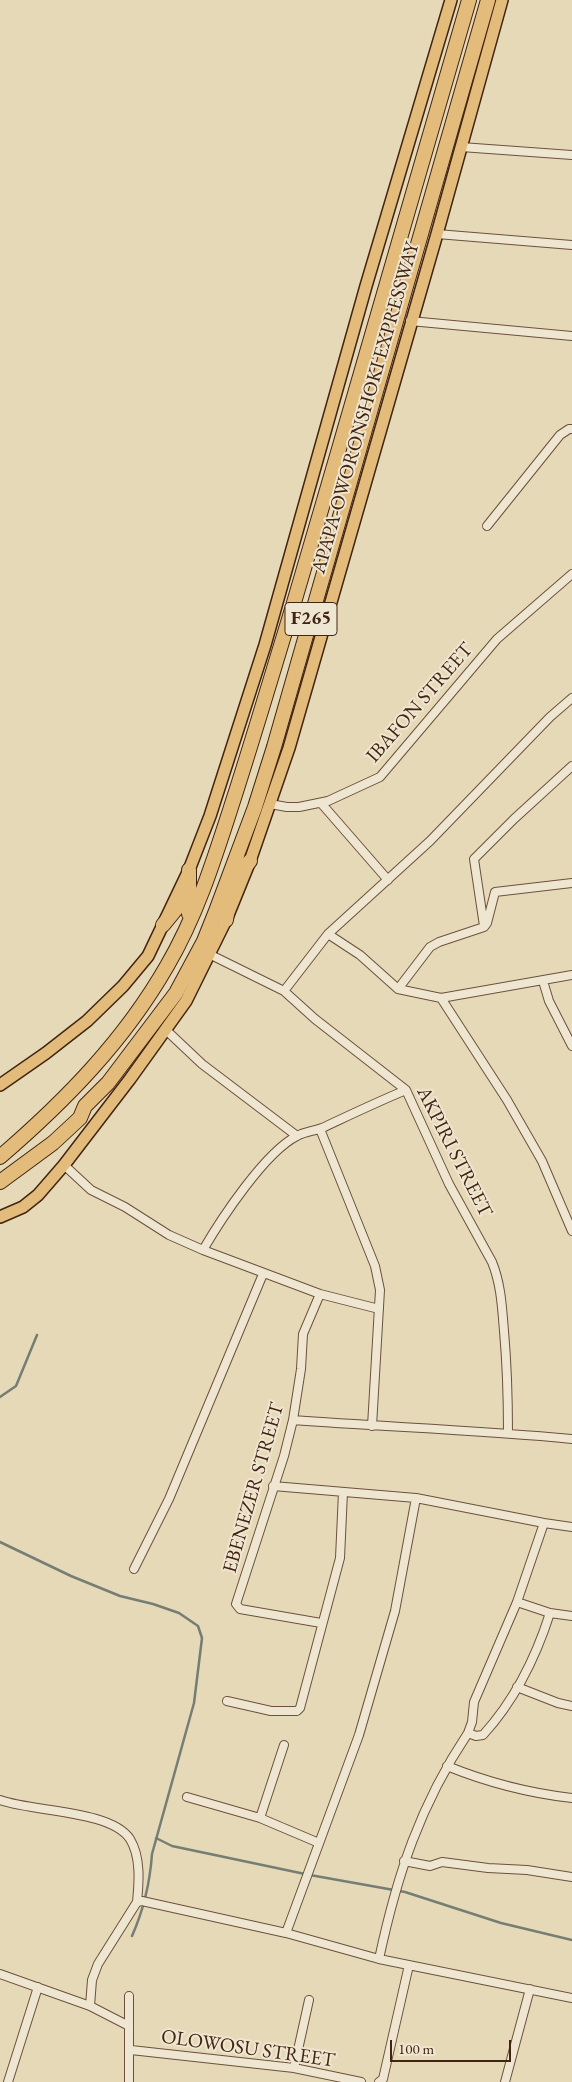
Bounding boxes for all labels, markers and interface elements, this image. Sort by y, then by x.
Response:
street label: APAPA-OWORONSHOKI EXPRESSWAY [307,240,425,576]
road number: F265 [285,602,337,636]
street label: IBAFON STREET [362,638,478,768]
street label: AKPIRI STREET [411,1083,497,1221]
street label: EBENEZER STREET [218,1400,290,1576]
street label: OLOWOSU STREET [160,2025,336,2073]
scale bar [392,2030,513,2062]
text: 100 m [398,2039,434,2058]

